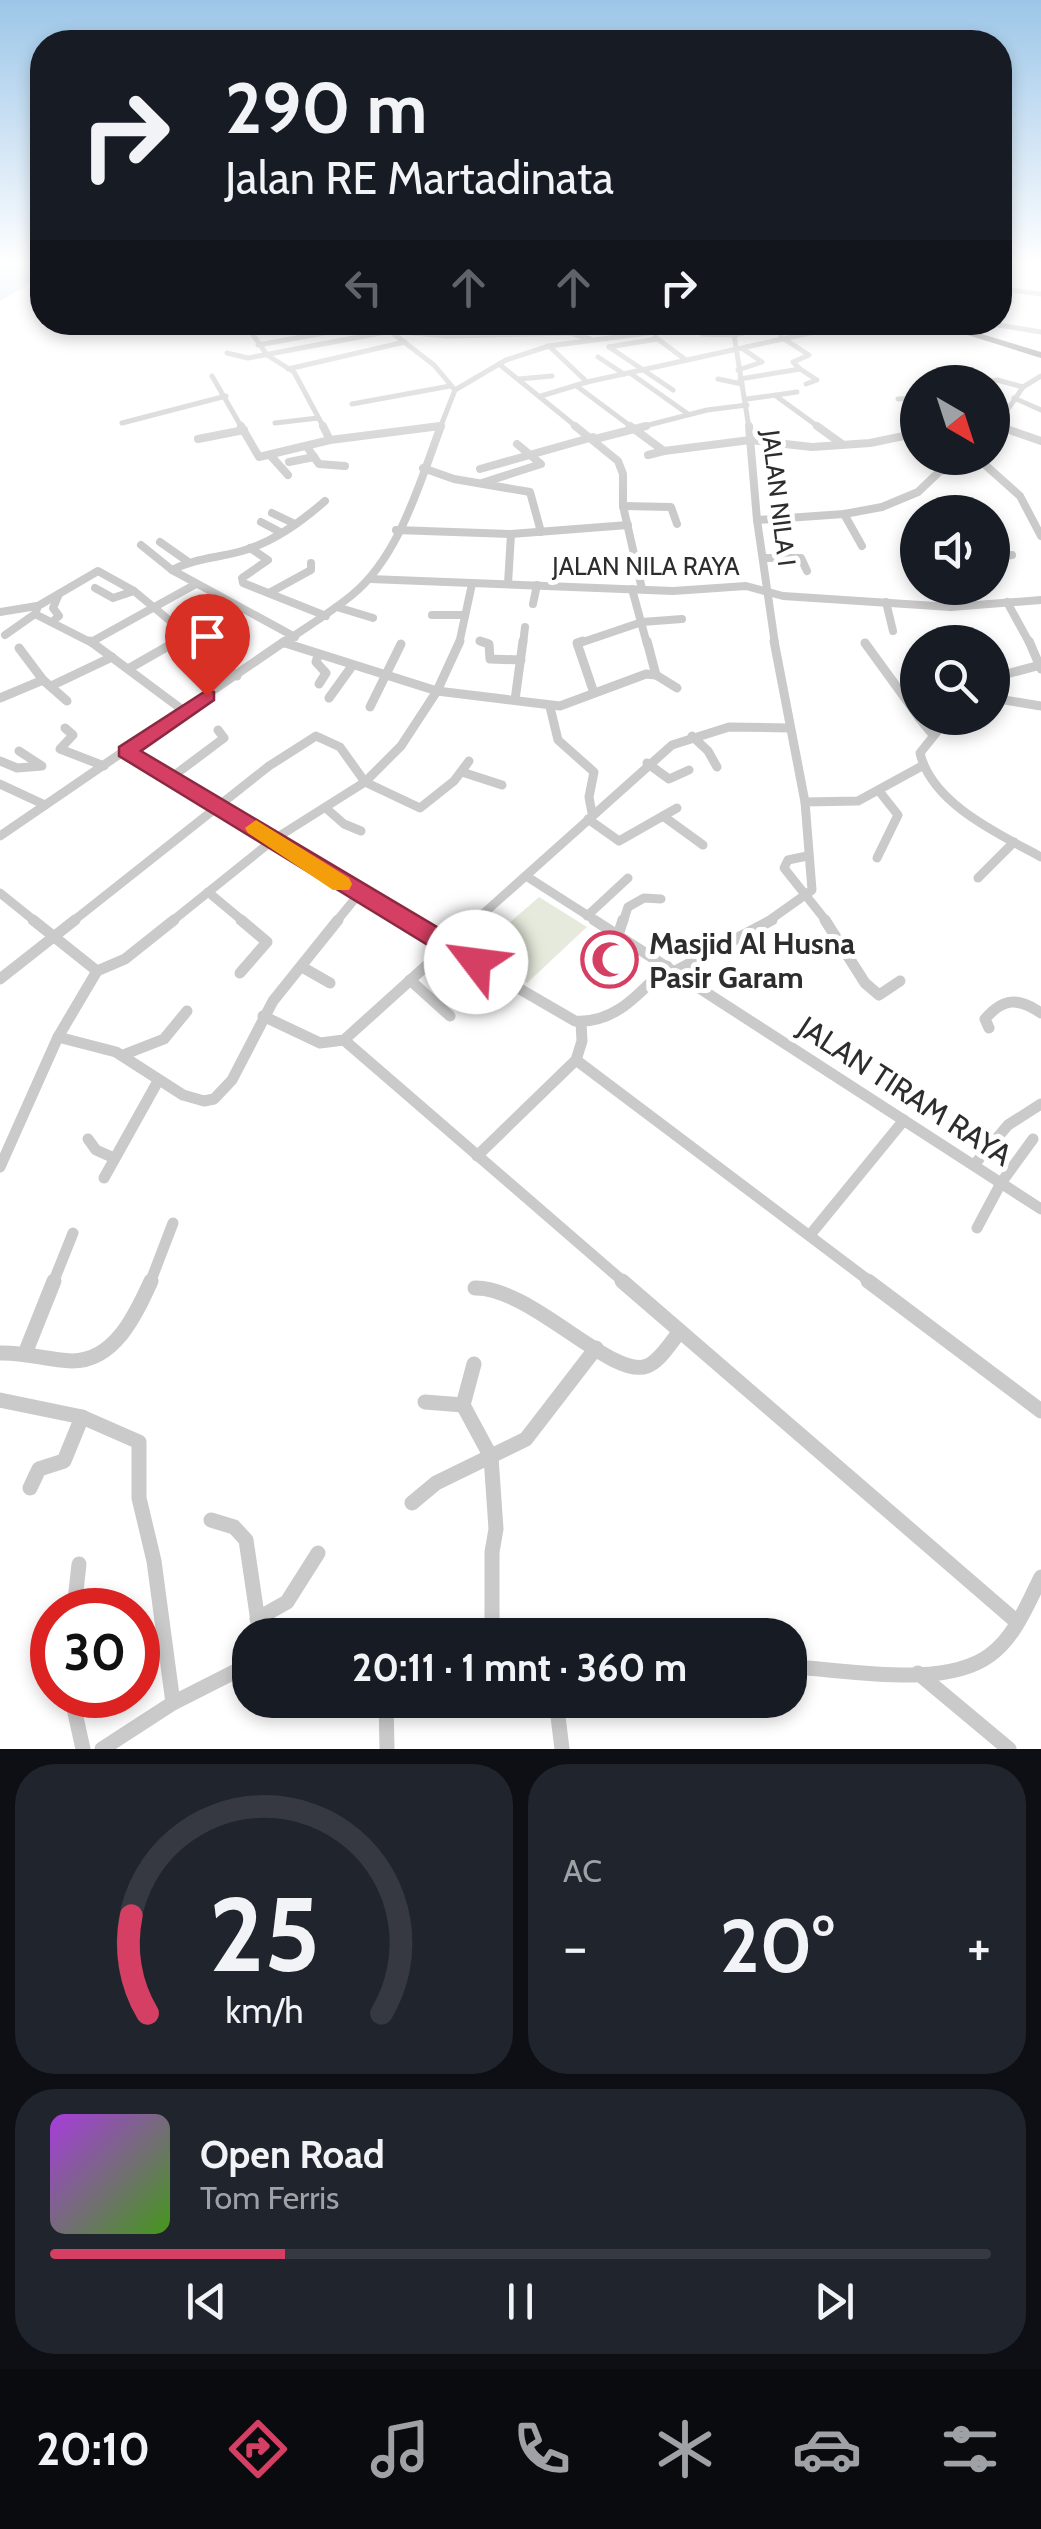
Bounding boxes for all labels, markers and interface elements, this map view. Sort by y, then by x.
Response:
text: 290 m [225,65,427,151]
icon: right [60,70,190,200]
text: Jalan RE Martadinata [225,151,614,205]
icon: left [336,260,391,315]
icon: ahead [441,260,496,315]
icon: ahead [546,260,601,315]
icon: right [651,260,706,315]
north arrow [900,365,1010,475]
map controls [900,365,1010,735]
street label: JALAN NILA I [756,427,802,568]
button: sound [900,495,1010,605]
street label: JALAN NILA RAYA [551,551,740,581]
pin [165,594,250,697]
icon: arrive [180,609,235,664]
button: search [900,625,1010,735]
position arrow [424,910,528,1014]
place label: Masjid Al Husna Pasir Garam [649,925,855,996]
mosque icon: Masjid Al Husna Pasir Garam [580,930,640,990]
street label: JALAN TIRAM RAYA [790,1008,1019,1174]
speed limit sign: 30 [30,1588,160,1718]
text: 20:11 · 1 mnt · 360 m [352,1644,687,1691]
text: AC [563,1851,602,1890]
text: 25 [209,1871,319,1997]
text: 20° [720,1900,834,1991]
text: − [563,1913,587,1980]
text: + [967,1913,991,1980]
text: km/h [225,1989,303,2032]
text: Open Road [200,2131,385,2178]
text: Tom Ferris [200,2178,339,2217]
icon: previous [179,2274,234,2329]
icon: pause [493,2274,548,2329]
icon: next [807,2274,862,2329]
icon: directions [223,2414,293,2484]
icon: music [365,2414,435,2484]
icon: phone [507,2414,577,2484]
icon: climate [650,2414,720,2484]
icon: car [792,2414,862,2484]
icon: filters [935,2414,1005,2484]
text: 20:10 [36,2422,150,2476]

